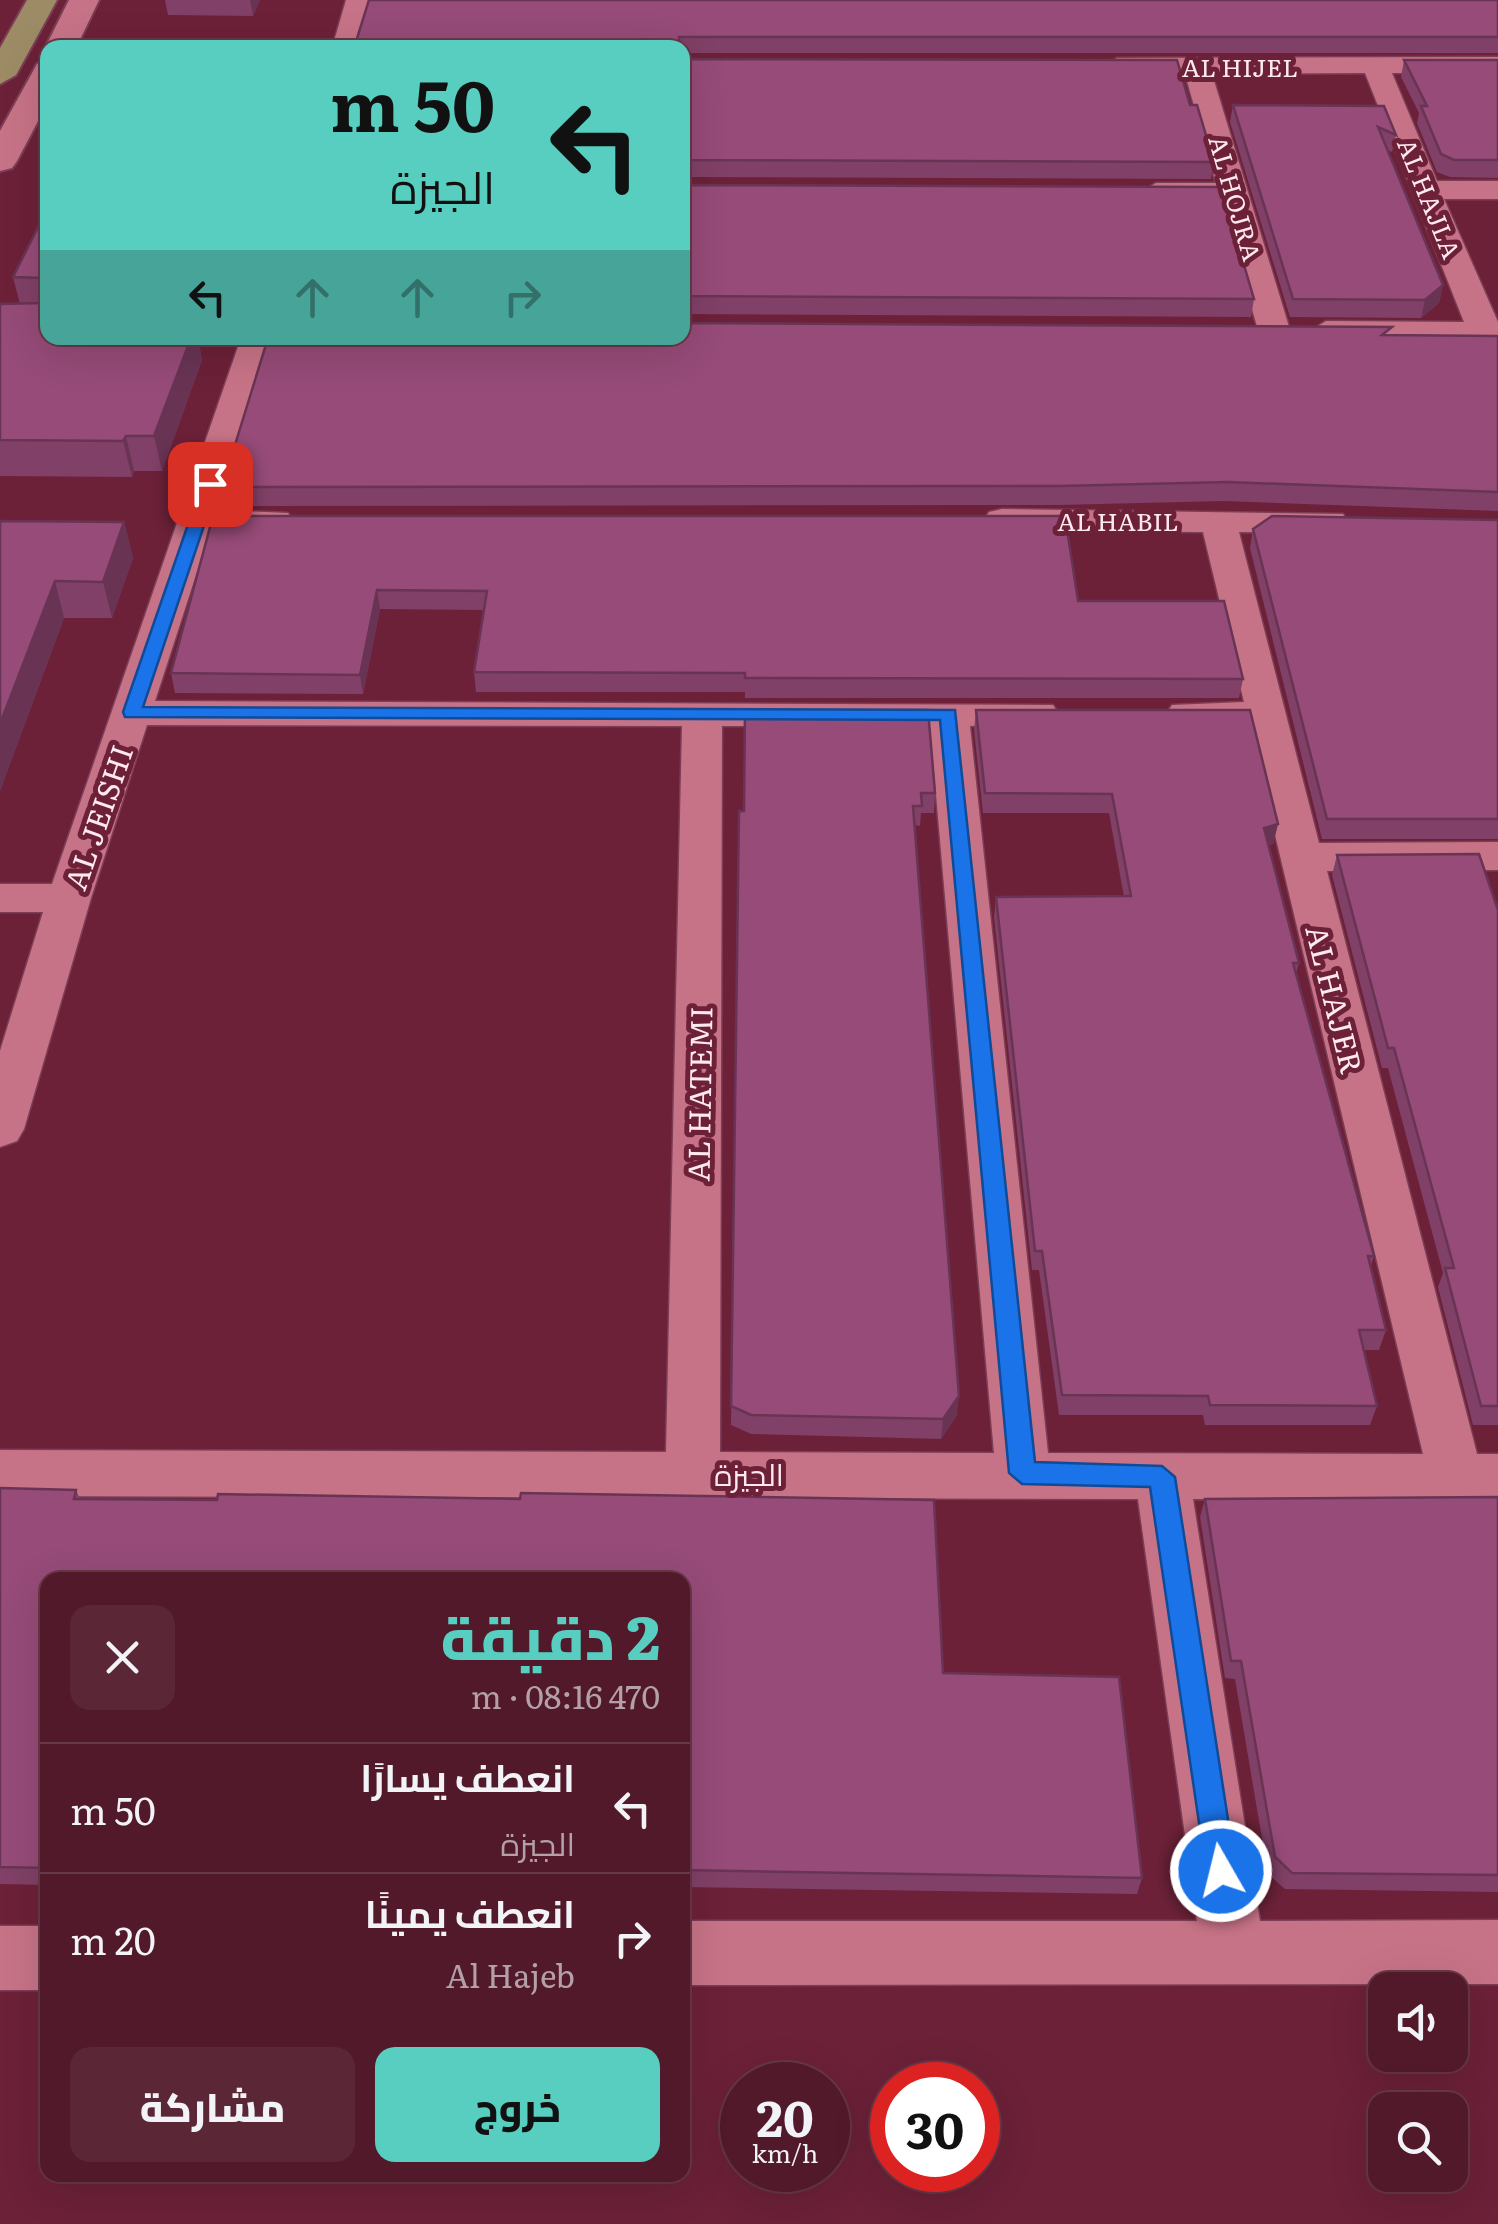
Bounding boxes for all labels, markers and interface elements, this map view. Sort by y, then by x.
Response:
street label: AL HIJEL [1182,48,1298,85]
text: 50 m [330,50,495,154]
icon: left [530,80,660,210]
street label: AL HOJRA [1200,131,1272,265]
street label: AL HAJLA [1389,132,1471,264]
text: الجيزة [390,151,495,218]
icon: left [180,270,235,325]
icon: ahead [285,270,340,325]
icon: ahead [390,270,445,325]
icon: right [495,270,550,325]
pin [168,442,253,527]
icon: arrive [183,457,238,512]
street label: AL HABIL [1057,502,1179,539]
street label: AL JEISHI [52,739,142,895]
street label: AL HAJER [1296,920,1376,1078]
street label: AL HATEMI [674,1006,722,1182]
street label: الجيزة [714,1451,784,1495]
text: 2 دقيقة [440,1589,660,1678]
button: close [70,1605,175,1710]
text: 470 m · 08:16 [471,1671,660,1719]
text: انعطف يسارًا [360,1747,575,1804]
text: 50 m [70,1780,156,1837]
icon: left [605,1781,660,1836]
text: الجيزة [501,1818,575,1866]
position arrow [1169,1819,1273,1923]
text: انعطف يمينًا [365,1883,575,1940]
text: 20 m [70,1910,156,1967]
icon: right [605,1911,660,1966]
text: Al Hajeb [446,1950,575,1998]
map controls [1368,1972,1468,2192]
button: sound [1368,1972,1468,2072]
button: مشاركة [70,2047,355,2162]
button: خروج [375,2047,660,2162]
speed limit sign: 30 [870,2062,1000,2192]
text: 20 [756,2078,814,2152]
button: search [1368,2092,1468,2192]
text: km/h [752,2134,818,2171]

